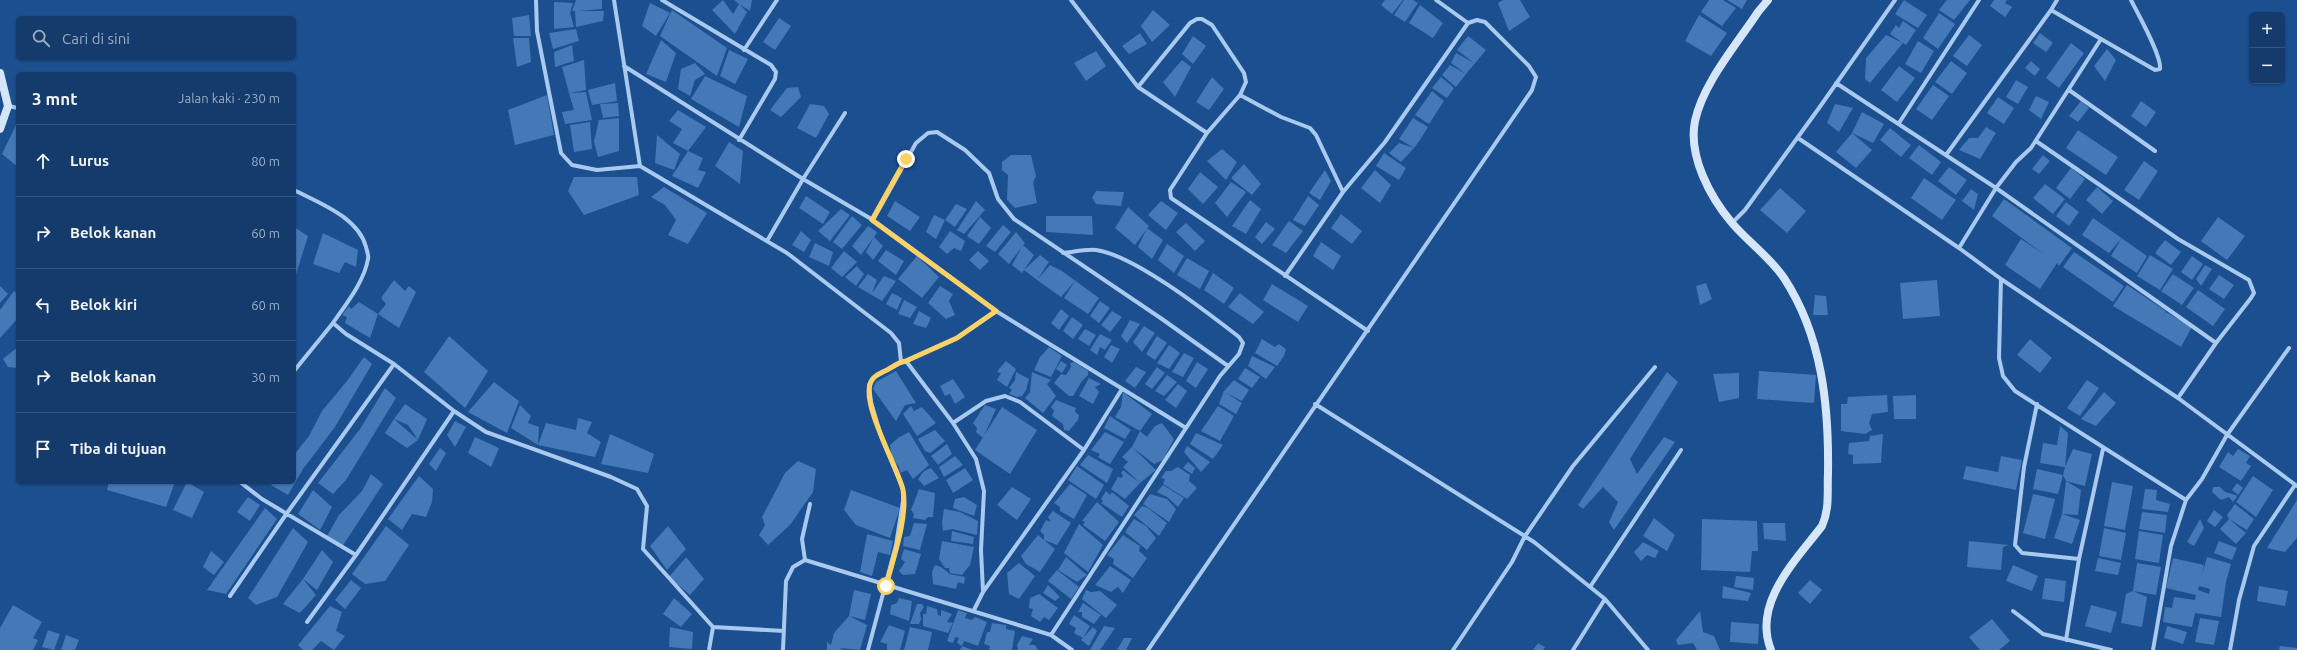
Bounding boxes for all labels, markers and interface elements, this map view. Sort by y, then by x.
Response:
map controls [2249,12,2285,84]
button: + [2249,12,2285,48]
search box [16,16,296,60]
icon: search [30,27,52,49]
text: Cari di sini [62,30,130,47]
button: − [2249,48,2285,84]
text: 3 mnt [32,89,78,108]
text: Jalan kaki · 230 m [178,91,280,105]
icon: ahead [32,150,54,172]
route end [897,150,915,168]
text: Lurus [70,152,109,169]
text: 80 m [251,154,280,168]
icon: right [32,222,54,244]
text: Belok kanan [70,224,156,241]
text: 60 m [251,226,280,240]
icon: left [32,294,54,316]
text: Belok kiri [70,296,137,313]
text: 60 m [251,298,280,312]
icon: right [32,366,54,388]
text: Belok kanan [70,368,156,385]
text: 30 m [251,370,280,384]
icon: arrive [32,438,54,460]
text: Tiba di tujuan [70,440,166,457]
route start [877,577,895,595]

